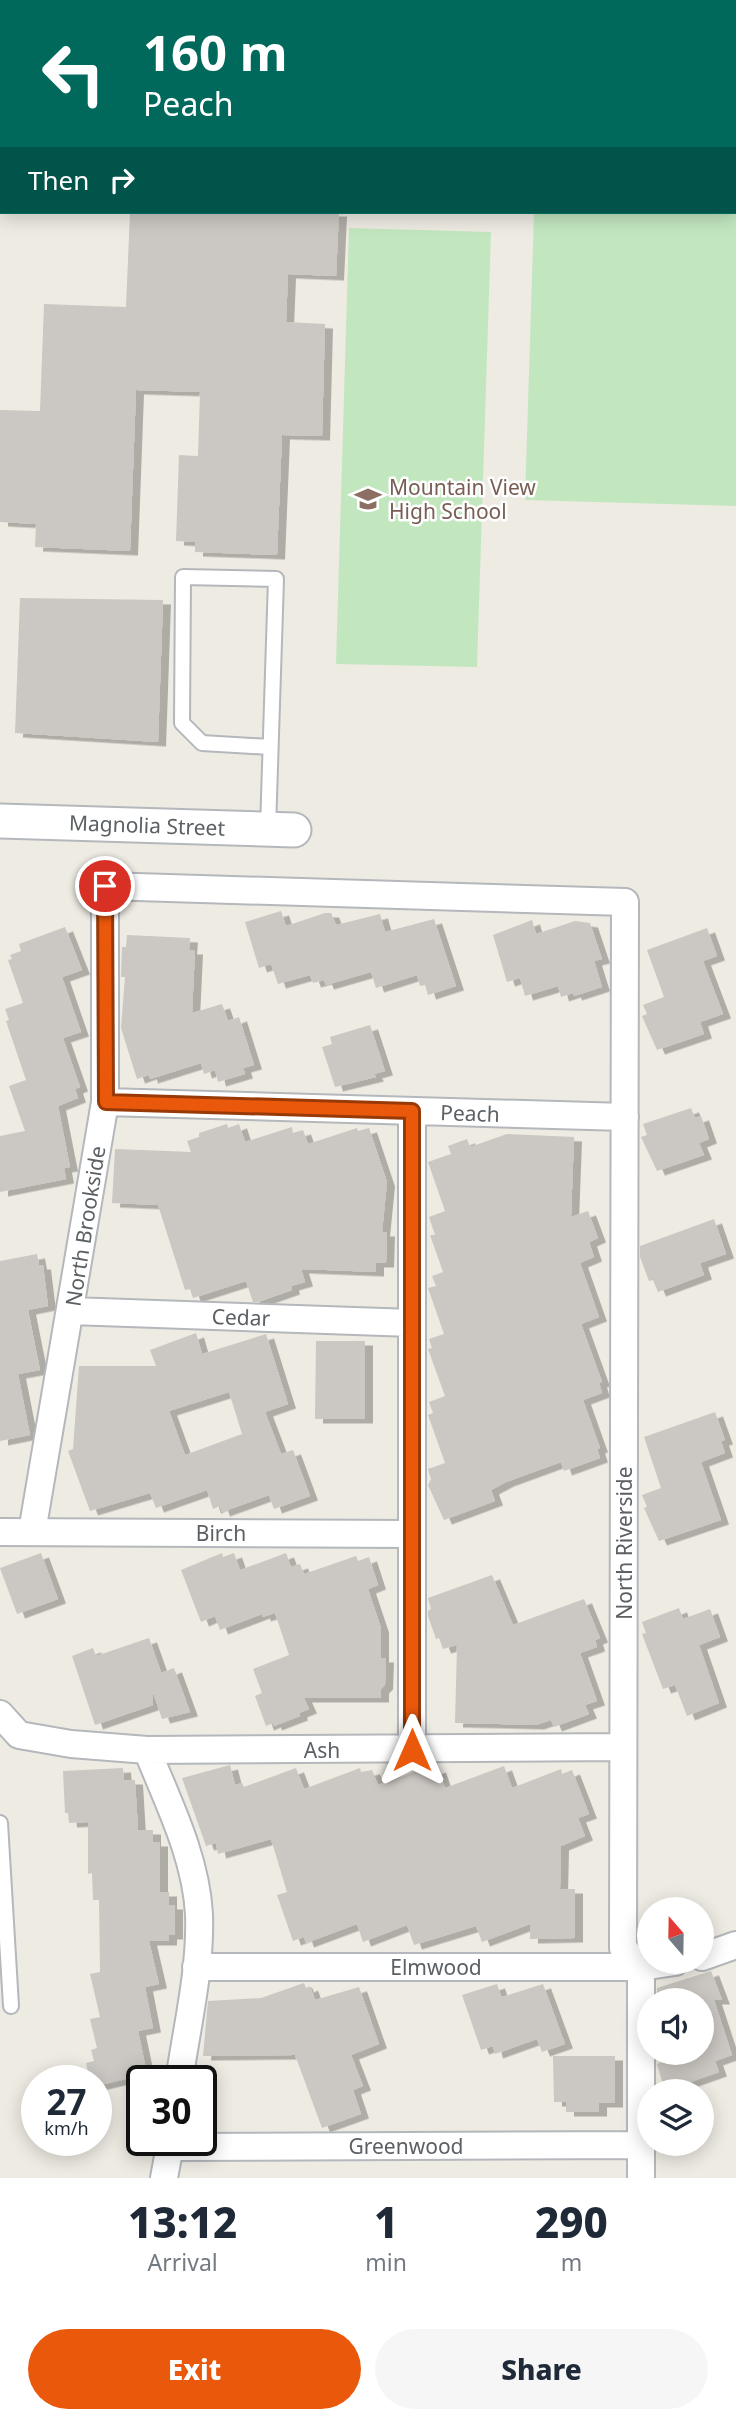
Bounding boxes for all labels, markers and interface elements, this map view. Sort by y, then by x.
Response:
text: 160 m [143,19,288,85]
icon: left [28,28,119,119]
text: Peach [143,82,234,125]
icon: right [103,161,141,199]
text: Then [28,162,89,198]
place label: Mountain View High School [389,473,536,525]
school or university icon: Mountain View High School [353,484,383,514]
street label: Magnolia Street [68,808,226,842]
pin [75,856,135,916]
icon: arrive [86,867,124,905]
street label: Peach [440,1098,500,1128]
street label: North Brookside [58,1144,112,1308]
street label: Cedar [211,1302,271,1332]
street label: North Riverside [610,1466,638,1620]
street label: Birch [196,1519,246,1547]
position arrow [375,1713,449,1787]
street label: Ash [304,1736,340,1764]
north arrow [637,1897,714,1974]
map controls [637,1897,714,2156]
street label: Elmwood [390,1953,482,1981]
button: sound [637,1988,714,2065]
speed limit sign: 30 [126,2065,217,2156]
text: 27 [46,2078,87,2125]
button: layers [637,2079,714,2156]
text: km/h [44,2116,89,2140]
street label: Greenwood [348,2132,464,2160]
text: 13:12 [128,2193,237,2250]
text: 1 [374,2193,398,2250]
text: 290 [535,2193,608,2250]
text: Arrival [148,2246,218,2278]
text: min [365,2246,407,2278]
text: m [561,2246,582,2278]
button: Exit [28,2329,361,2409]
button: Share [375,2329,708,2409]

